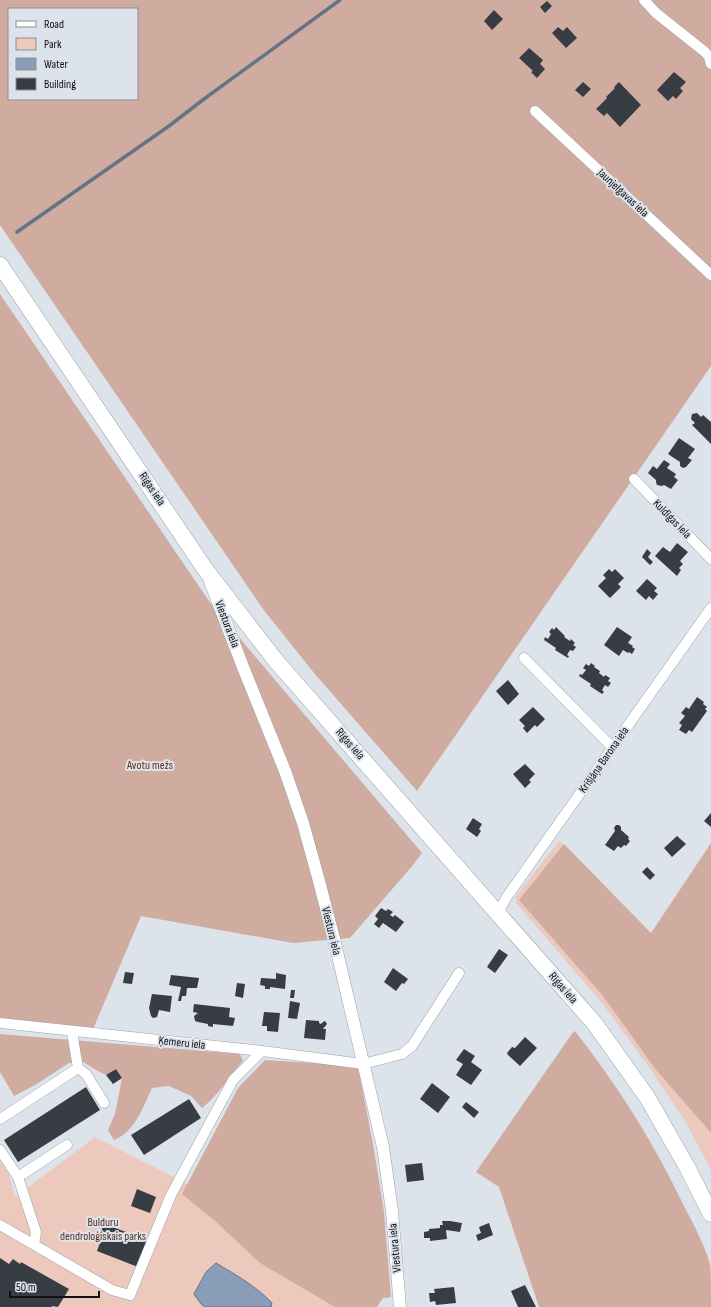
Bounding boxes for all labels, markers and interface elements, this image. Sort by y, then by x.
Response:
legend [8,8,138,100]
text: Road [44,17,64,32]
text: Park [44,37,62,52]
text: Water [44,57,68,72]
text: Building [44,77,76,92]
street label: Jaunjelgavas iela [593,165,652,221]
street label: Rīgas iela [135,469,169,509]
street label: Kuldīgas iela [650,496,695,542]
street label: Viestura iela [211,598,243,650]
street label: Krišjāņa Barona iela [576,724,633,796]
street label: Rīgas iela [332,725,368,763]
park label: Avotu mežs [126,758,173,773]
street label: Viestura iela [318,905,344,957]
street label: Rīgas iela [545,969,581,1007]
street label: Ķemeru iela [158,1033,206,1053]
park label: Bulduru dendroloģiskais parks [60,1215,146,1244]
street label: Viestura iela [385,1223,405,1273]
scale bar [10,1273,99,1299]
text: 50 m [16,1280,36,1295]

